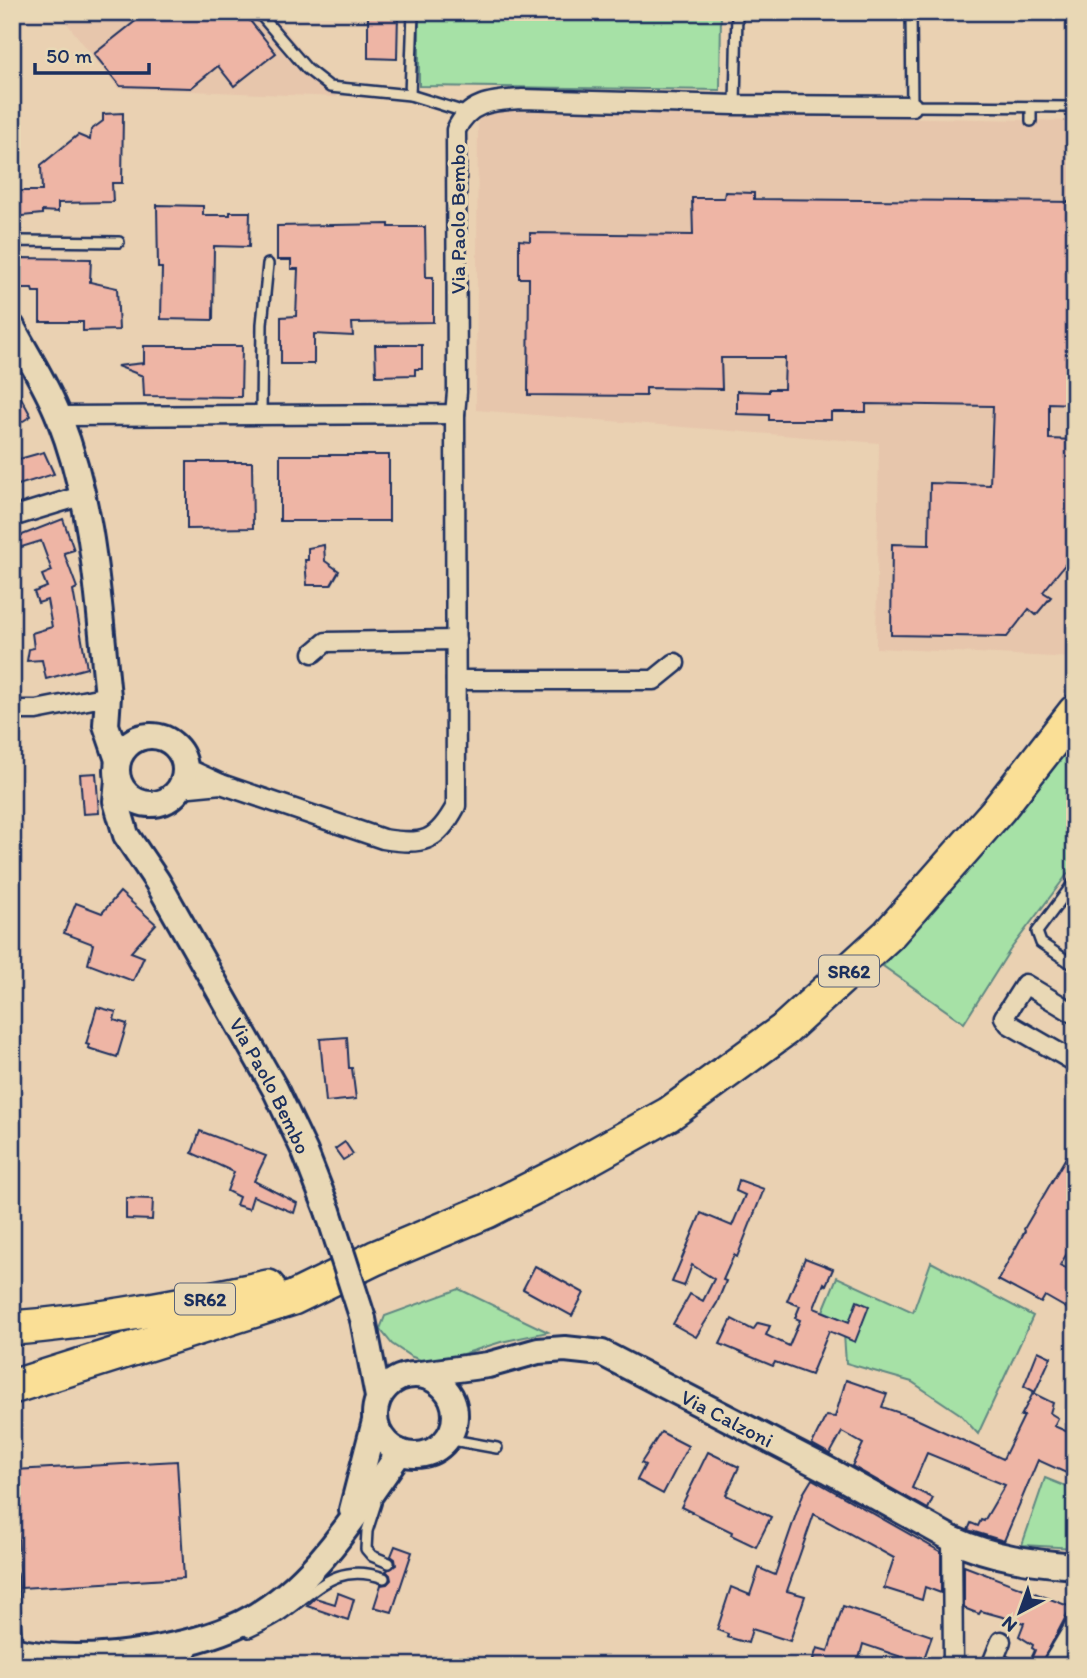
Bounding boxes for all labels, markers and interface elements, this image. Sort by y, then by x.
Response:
scale bar [35,32,149,76]
text: 50 m [46,43,93,68]
street label: Via Paolo Bembo [445,144,470,294]
road number: SR62 [819,956,879,987]
street label: Via Paolo Bembo [224,1013,316,1158]
road number: SR62 [175,1284,235,1315]
street label: Via Calzoni [677,1384,778,1452]
north arrow [986,1576,1056,1646]
text: N [997,1612,1022,1637]

